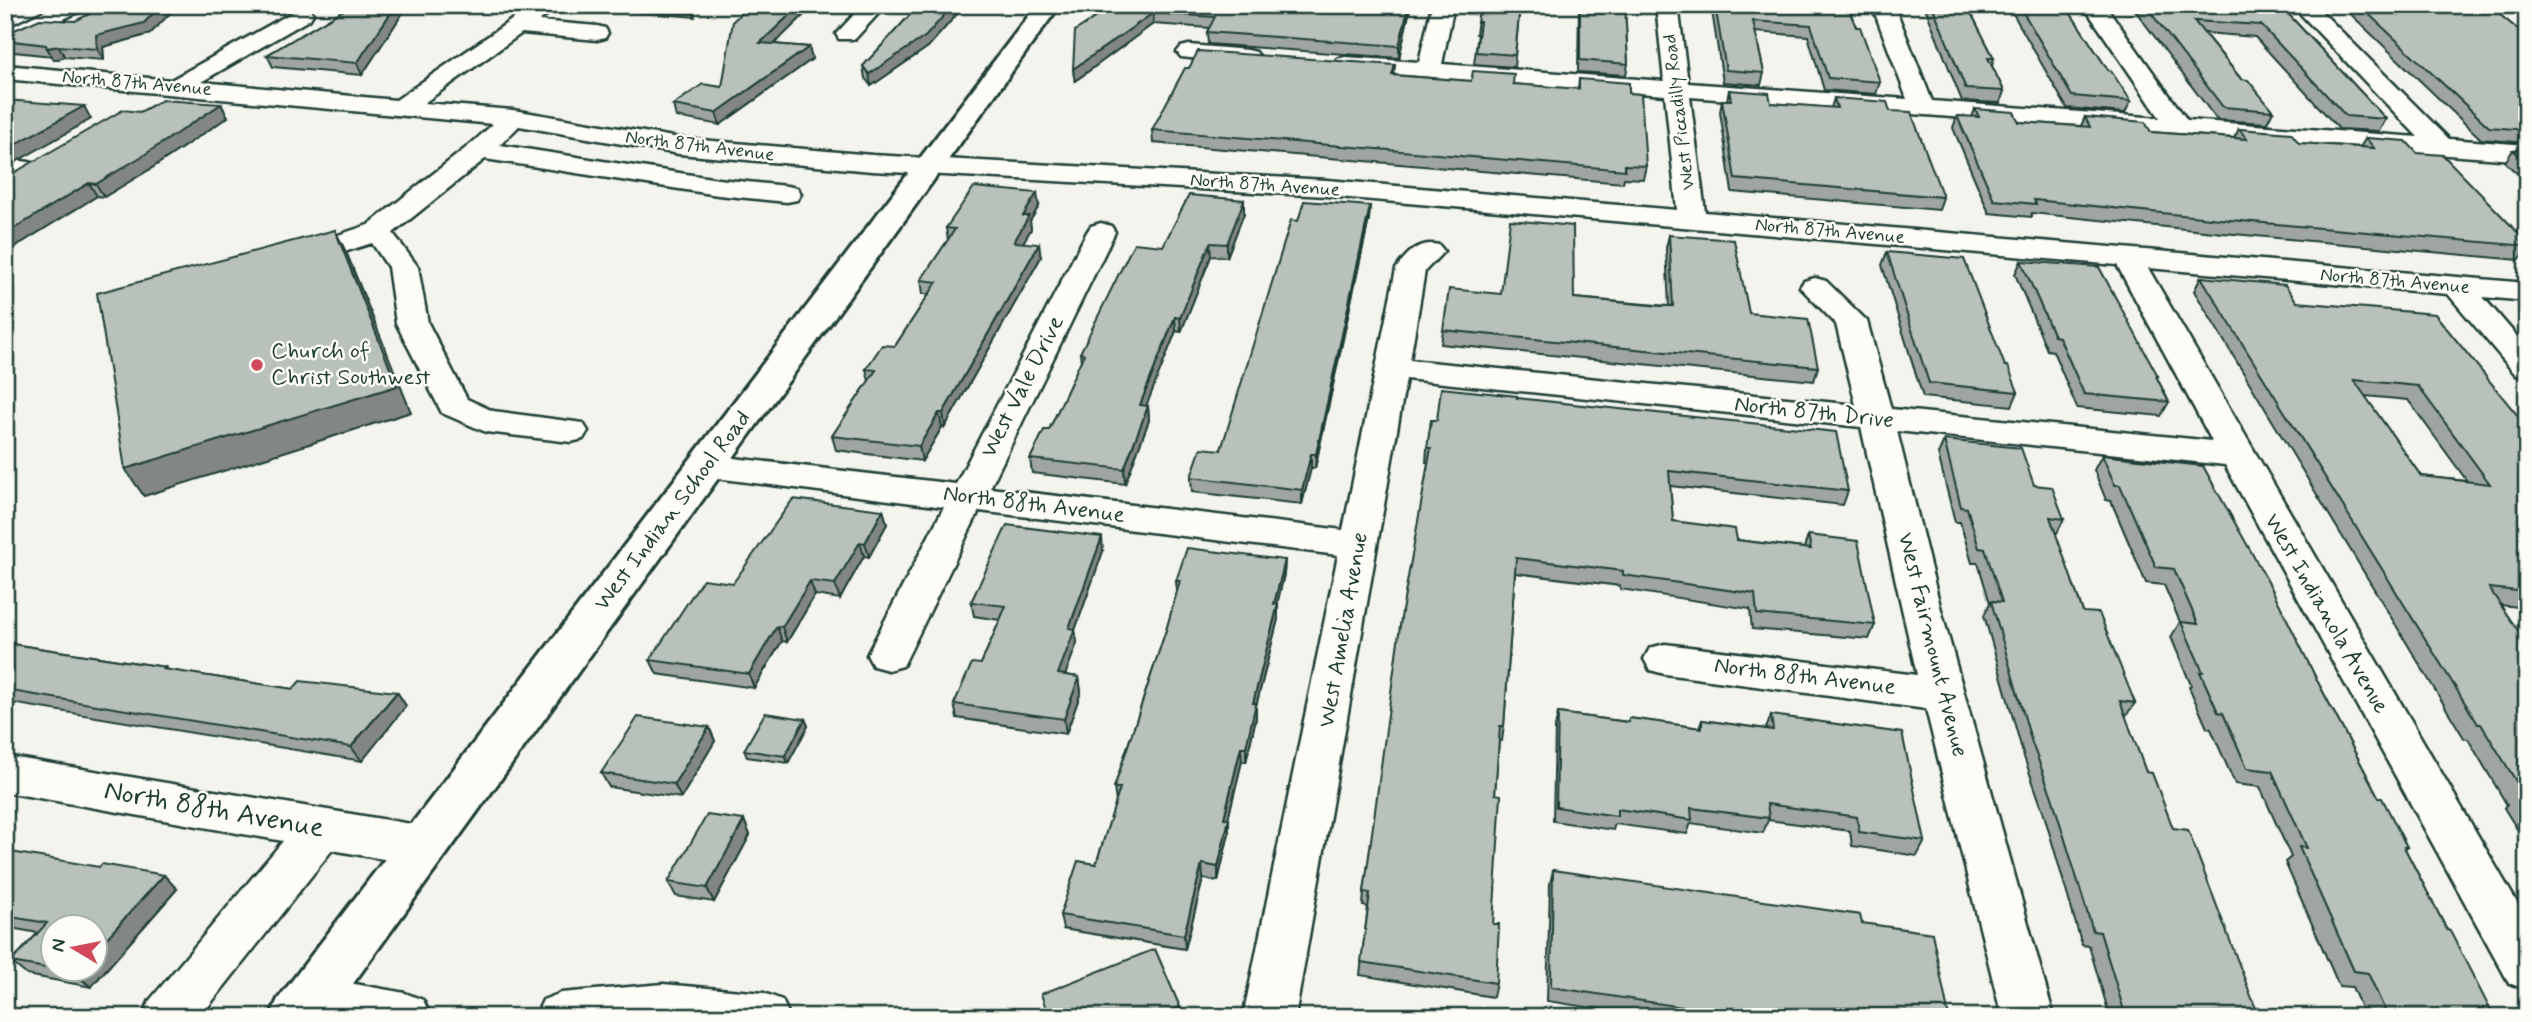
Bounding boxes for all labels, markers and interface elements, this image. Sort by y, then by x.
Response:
street label: West Piccadilly Road [1657,32,1702,191]
street label: North 87th Avenue [61,64,213,102]
street label: North 87th Avenue [624,124,776,168]
street label: North 87th Avenue [1189,167,1341,203]
street label: North 87th Avenue [1754,212,1906,250]
street label: North 87th Avenue [2319,262,2471,300]
street label: West Vale Drive [974,311,1072,463]
place label: Church of Christ Southwest [271,337,431,393]
marker: Church of Christ Southwest [249,357,265,373]
street label: North 87th Drive [1733,390,1895,436]
street label: West Indian School Road [588,405,758,617]
street label: North 88th Avenue [941,479,1127,531]
street label: West Indianola Avenue [2256,509,2396,720]
street label: West Amelia Avenue [1312,530,1376,730]
street label: West Fairmount Avenue [1890,530,1974,760]
street label: North 88th Avenue [1712,651,1898,703]
street label: North 88th Avenue [101,772,327,848]
north arrow [38,914,108,984]
text: N [45,937,72,954]

